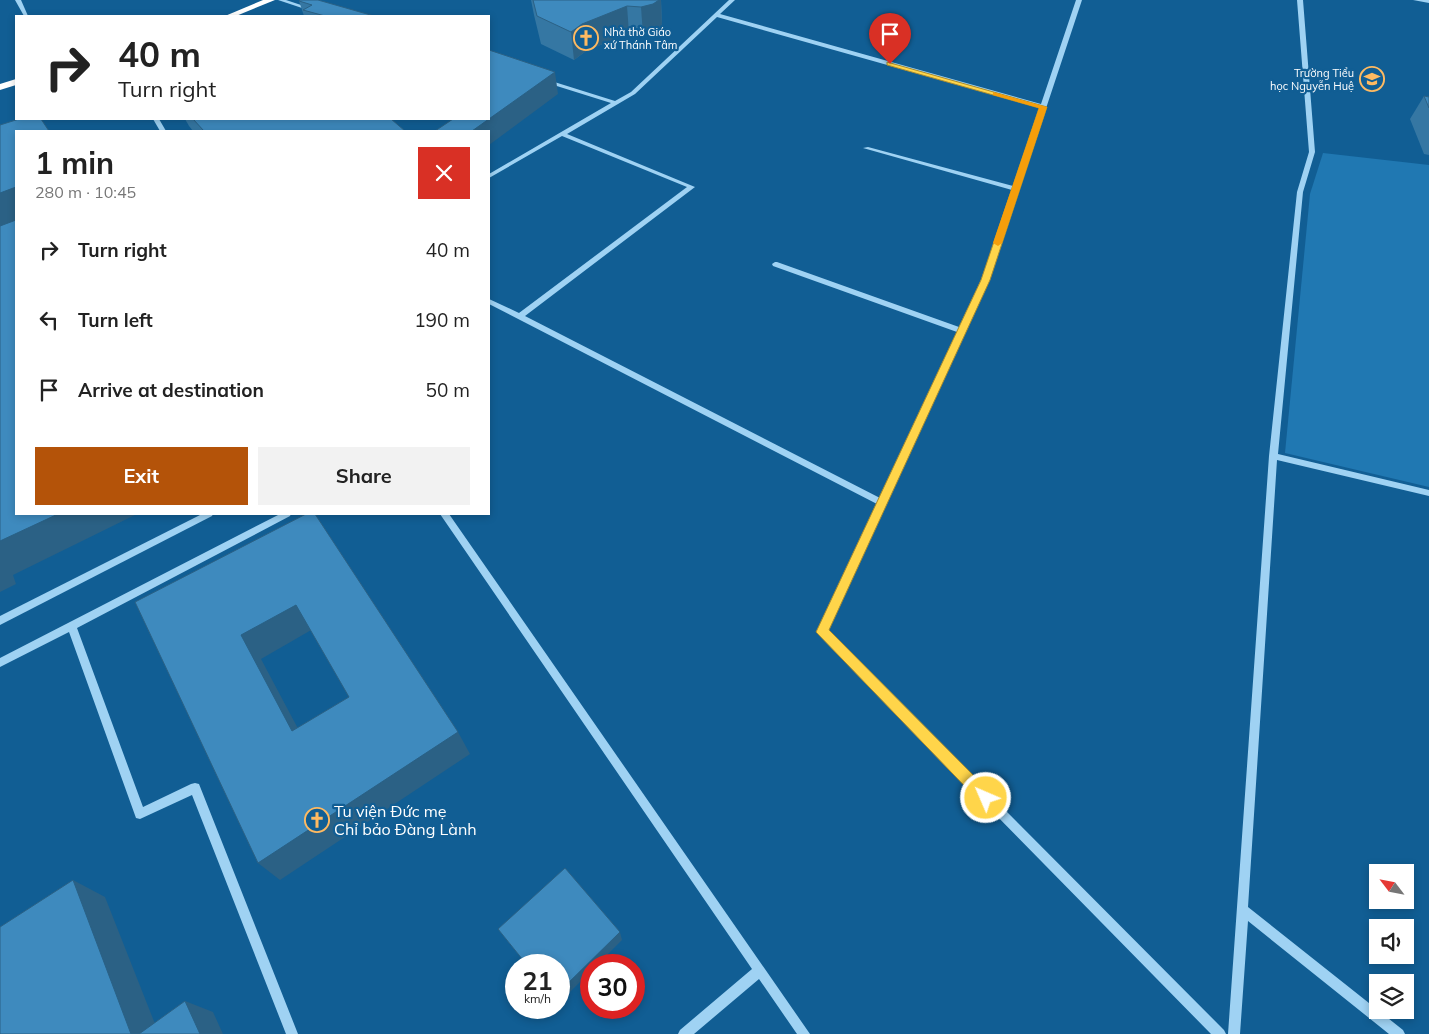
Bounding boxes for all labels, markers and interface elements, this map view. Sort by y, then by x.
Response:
pin [869,13,911,64]
icon: arrive [876,20,904,48]
church icon: Nhà thờ Giáo xứ Thánh Tâm [573,25,599,51]
place label: Nhà thờ Giáo xứ Thánh Tâm [604,25,677,52]
text: 40 m [118,32,201,76]
icon: right [35,35,100,100]
place label: Trường Tiểu học Nguyễn Huệ [1270,66,1354,93]
school or university icon: Trường Tiểu học Nguyễn Huệ [1359,66,1385,92]
text: Turn right [118,75,216,103]
text: 1 min [35,144,114,182]
button: close [418,147,470,199]
text: 280 m · 10:45 [35,182,136,202]
icon: right [35,236,63,264]
text: Turn right [78,238,167,262]
text: 40 m [426,238,470,262]
icon: left [35,306,63,334]
text: Turn left [78,308,153,332]
text: 190 m [414,308,470,332]
icon: arrive [35,376,63,404]
text: Arrive at destination [78,378,264,402]
text: 50 m [426,378,470,402]
button: Exit [35,447,248,505]
button: Share [258,447,470,505]
position arrow [959,771,1011,823]
place label: Tu viện Đức mẹ Chỉ bảo Đàng Lành [334,801,477,839]
church icon: Tu viện Đức mẹ Chỉ bảo Đàng Lành [304,807,330,833]
north arrow [1369,864,1414,909]
map controls [1369,864,1414,1019]
button: sound [1369,919,1414,964]
speed limit sign: 30 [580,954,645,1019]
text: 21 [522,965,553,996]
button: layers [1369,974,1414,1019]
text: km/h [524,991,551,1006]

